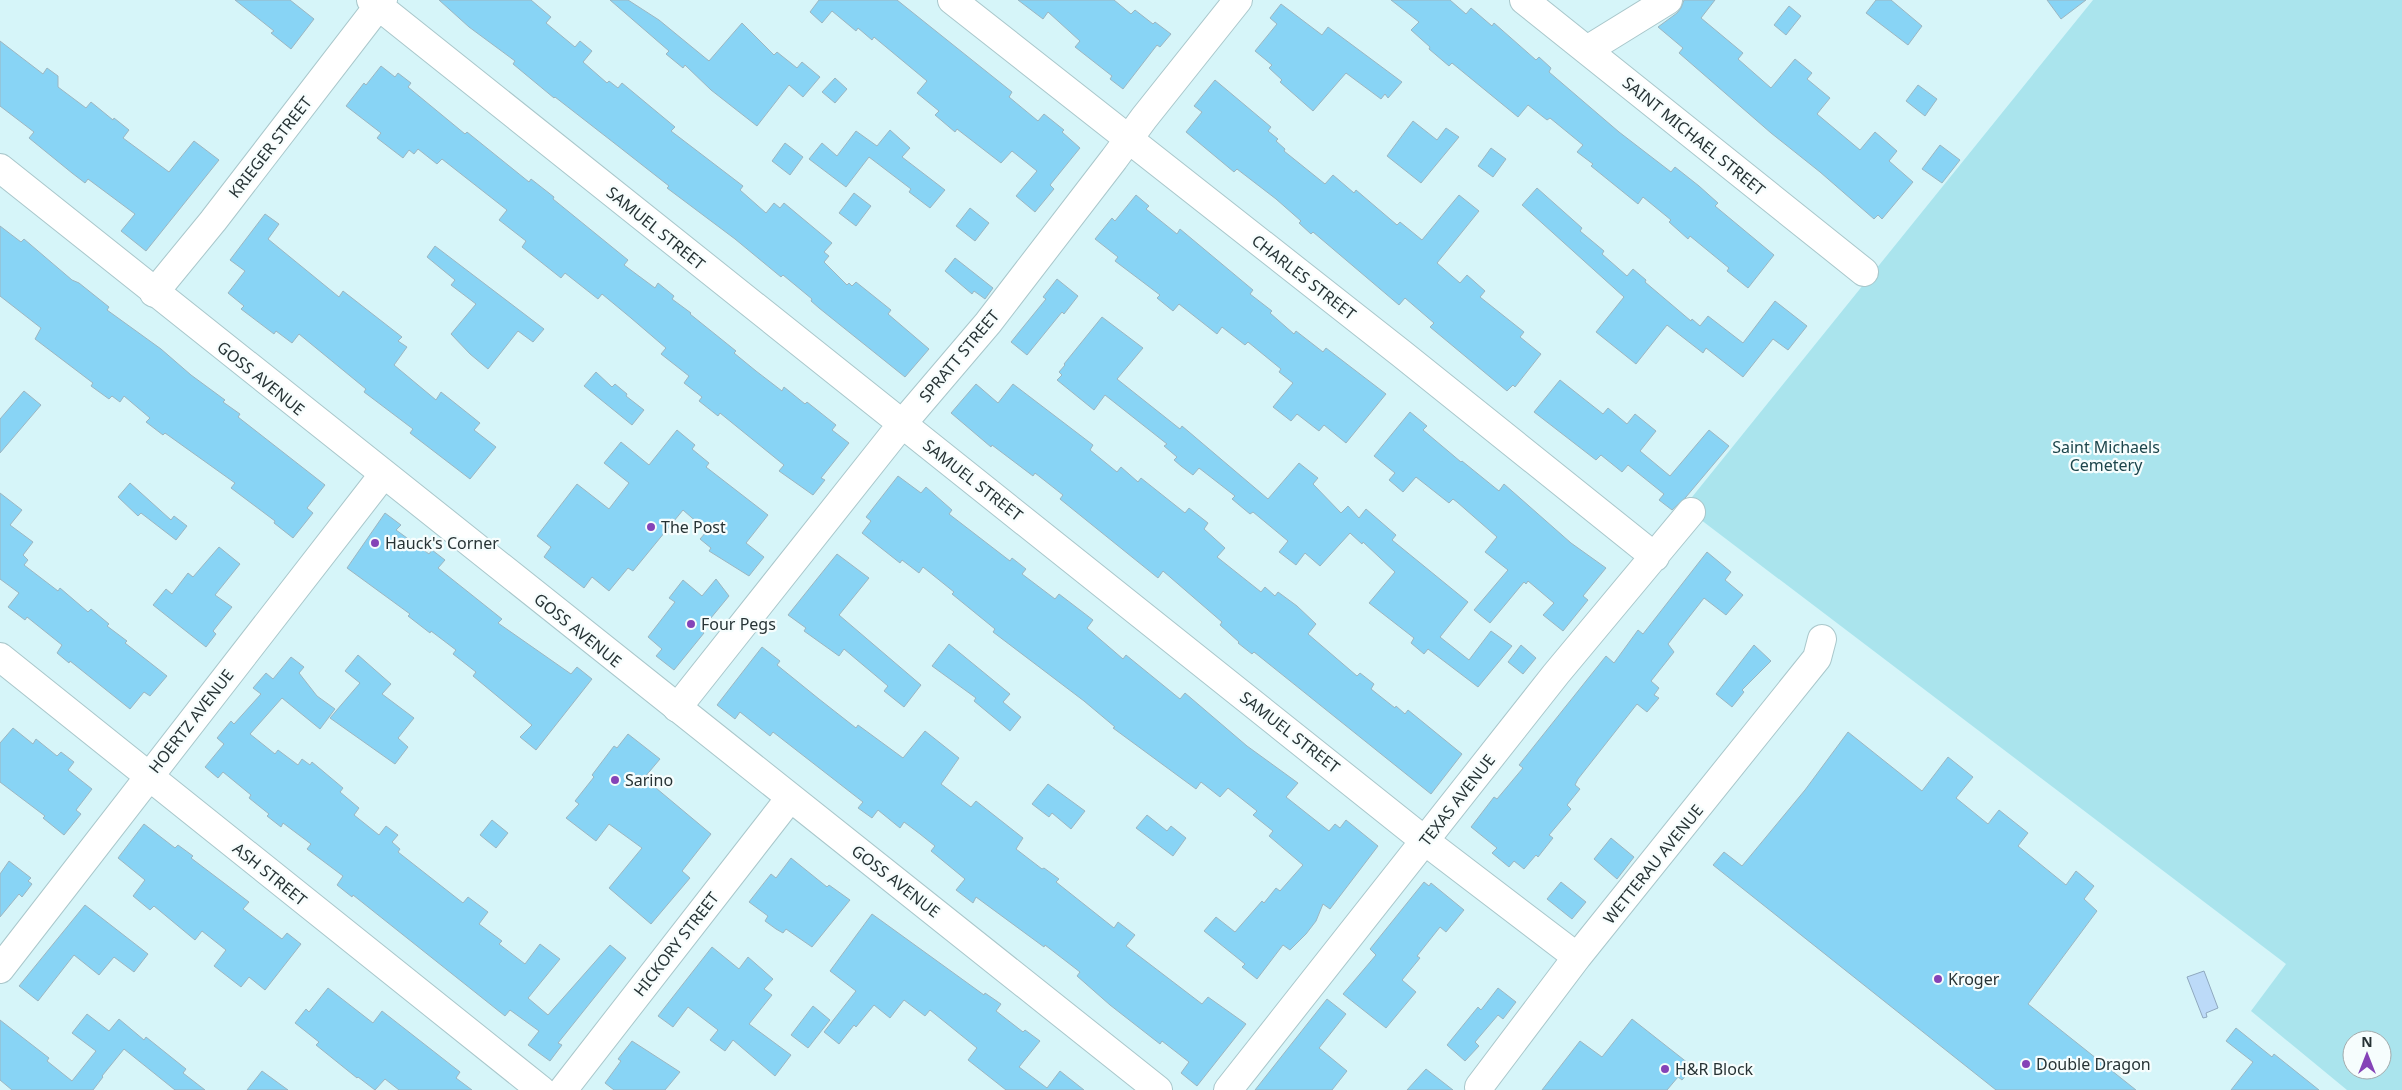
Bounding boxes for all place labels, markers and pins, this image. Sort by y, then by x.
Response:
place label: The Post [661,516,726,538]
marker: The Post [645,521,657,533]
place label: Hauck's Corner [385,532,499,554]
marker: Hauck's Corner [369,537,381,549]
place label: Four Pegs [701,613,776,635]
marker: Four Pegs [685,618,697,630]
place label: Sarino [625,769,673,791]
marker: Sarino [609,774,621,786]
place label: Kroger [1948,968,2000,990]
marker: Kroger [1932,973,1944,985]
place label: Double Dragon [2036,1053,2151,1075]
place label: H&R Block [1675,1058,1754,1080]
marker: Double Dragon [2020,1058,2032,1070]
marker: H&R Block [1659,1063,1671,1075]

